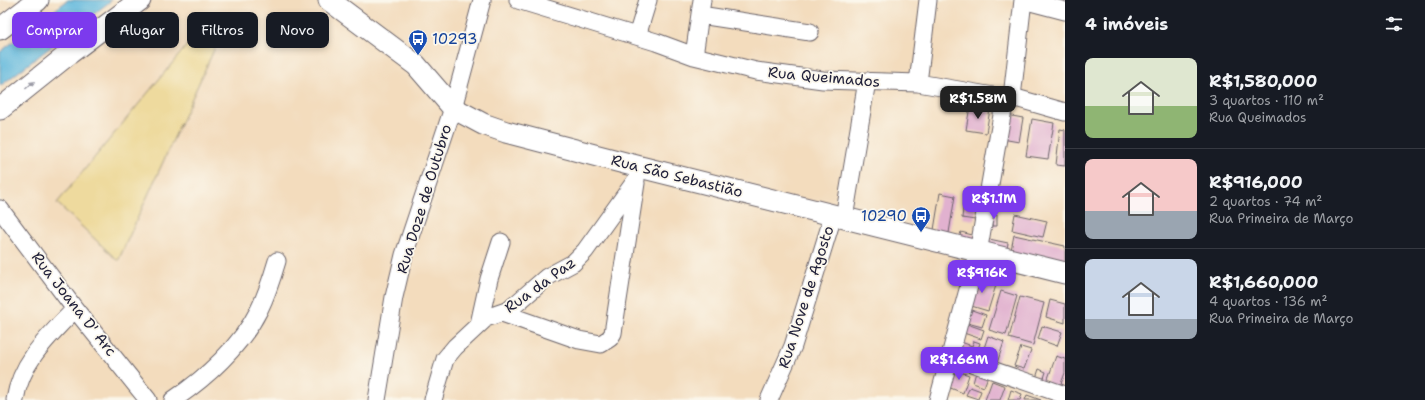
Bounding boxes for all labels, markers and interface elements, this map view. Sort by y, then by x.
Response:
chip: Comprar [12,12,97,48]
chip: Alugar [105,12,179,48]
chip: Filtros [187,12,258,48]
chip: Novo [266,12,329,48]
text: 4 imóveis [1085,13,1168,35]
icon: filters [1383,13,1405,35]
bus stop icon: 10293 [407,28,429,56]
place label: 10293 [432,29,477,49]
street label: Rua Queimados [767,62,881,92]
text: R$1,580,000 [1209,70,1317,92]
icon: home [1117,74,1165,122]
one-way arrow [25,80,36,89]
pin: R$1.58M [941,86,1015,120]
text: R$1.58M [949,90,1007,107]
text: 3 quartos · 110 m² [1209,92,1324,109]
text: Rua Queimados [1209,109,1306,126]
street label: Rua Doze de Outubro [392,122,456,276]
street label: Rua São Sebastião [609,150,745,202]
text: R$916,000 [1209,171,1303,193]
icon: home [1117,175,1165,223]
pin: R$1.1M [961,186,1027,220]
text: R$1.1M [971,190,1017,207]
text: 2 quartos · 74 m² [1209,193,1322,210]
bus stop icon: 10290 [910,205,932,233]
place label: 10290 [861,206,907,226]
text: Rua Primeira de Março [1209,210,1353,227]
street label: Rua Nove de Agosto [774,223,838,371]
street label: Rua Joana D' Arc [27,248,121,360]
street label: Rua da Paz [500,252,580,318]
pin: R$916K [949,260,1015,294]
text: R$916K [957,264,1007,281]
text: R$1,660,000 [1209,271,1318,293]
icon: home [1117,275,1165,323]
text: 4 quartos · 136 m² [1209,293,1327,310]
text: Rua Primeira de Março [1209,310,1353,327]
pin: R$1.66M [922,347,996,381]
text: R$1.66M [930,351,988,368]

